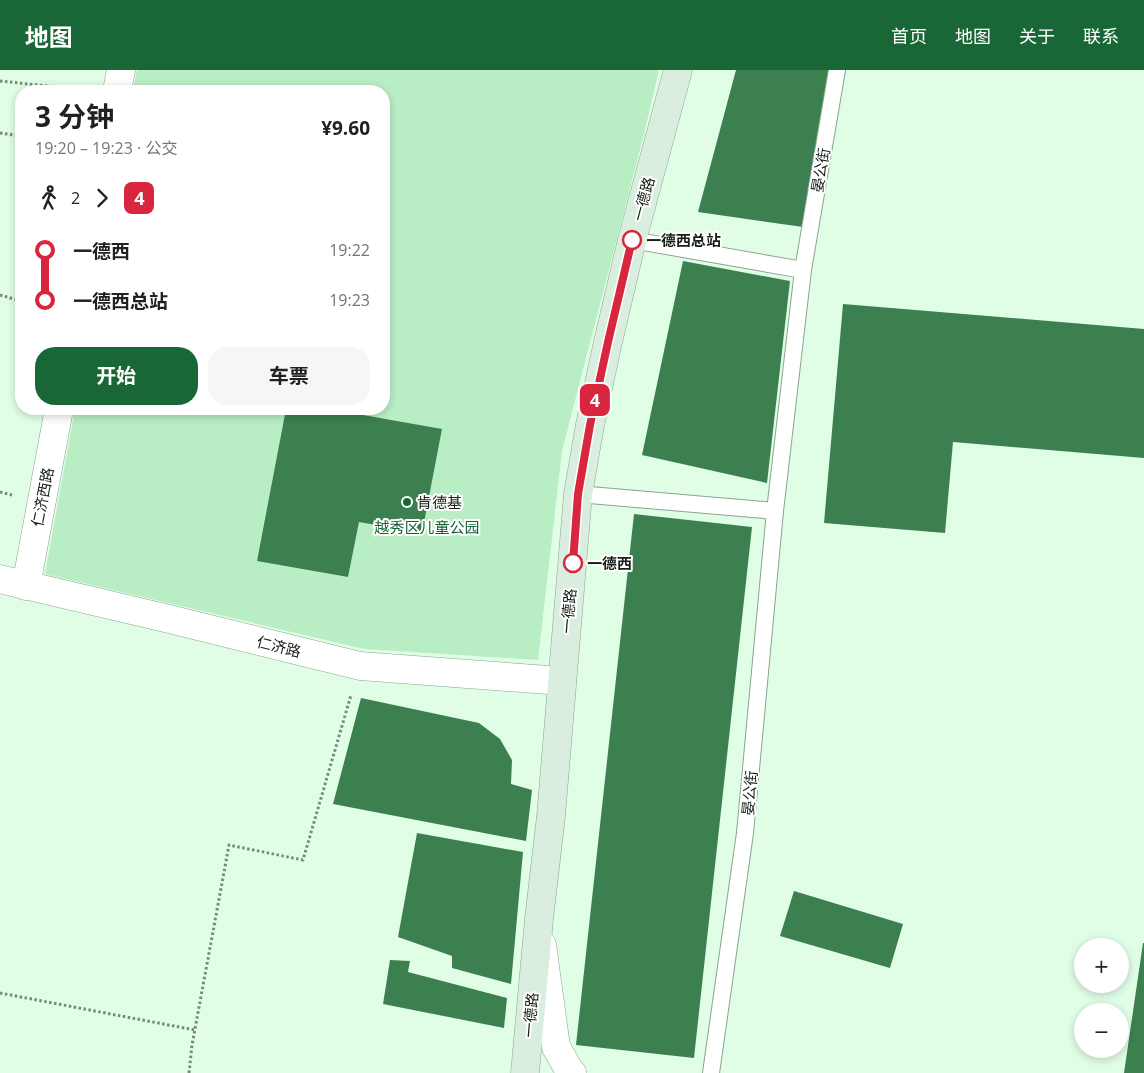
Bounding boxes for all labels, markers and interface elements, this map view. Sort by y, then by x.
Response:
text: 地图 [25,20,73,53]
text: 首页 [891,24,927,48]
text: 地图 [955,24,991,48]
text: 关于 [1019,24,1055,48]
text: 联系 [1083,24,1119,48]
text: 3 分钟 [35,97,114,135]
text: ¥9.60 [321,115,370,141]
text: 19:20 – 19:23 · 公交 [35,137,177,159]
street label: 晏公街 [806,146,834,194]
street label: 一德路 [628,175,658,223]
icon: walk [35,184,63,212]
icon: forward [88,184,116,212]
text: 4 [134,186,144,210]
text: 2 [71,187,80,209]
marker: 一德西总站 [622,230,642,250]
place label: 一德西总站 [646,230,721,250]
text: 一德西 [73,238,130,264]
text: 19:22 [329,239,370,261]
text: 一德西总站 [73,288,168,314]
text: 19:23 [329,289,370,311]
button: 开始 [35,347,198,405]
button: 车票 [208,347,370,405]
line badge: 4 [579,384,611,416]
text: 4 [590,388,600,412]
street label: 仁济西路 [26,466,58,528]
place label: 肯德基 [417,492,462,512]
marker: 肯德基 [401,496,413,508]
park label: 越秀区儿童公园 [374,517,480,537]
marker: 一德西 [563,553,583,573]
place label: 一德西 [587,553,632,573]
street label: 一德路 [556,588,580,634]
street label: 仁济路 [255,631,303,661]
street label: 晏公街 [737,770,761,816]
map controls [1074,938,1129,1058]
button: + [1074,938,1129,993]
street label: 一德路 [518,992,542,1038]
button: − [1074,1003,1129,1058]

